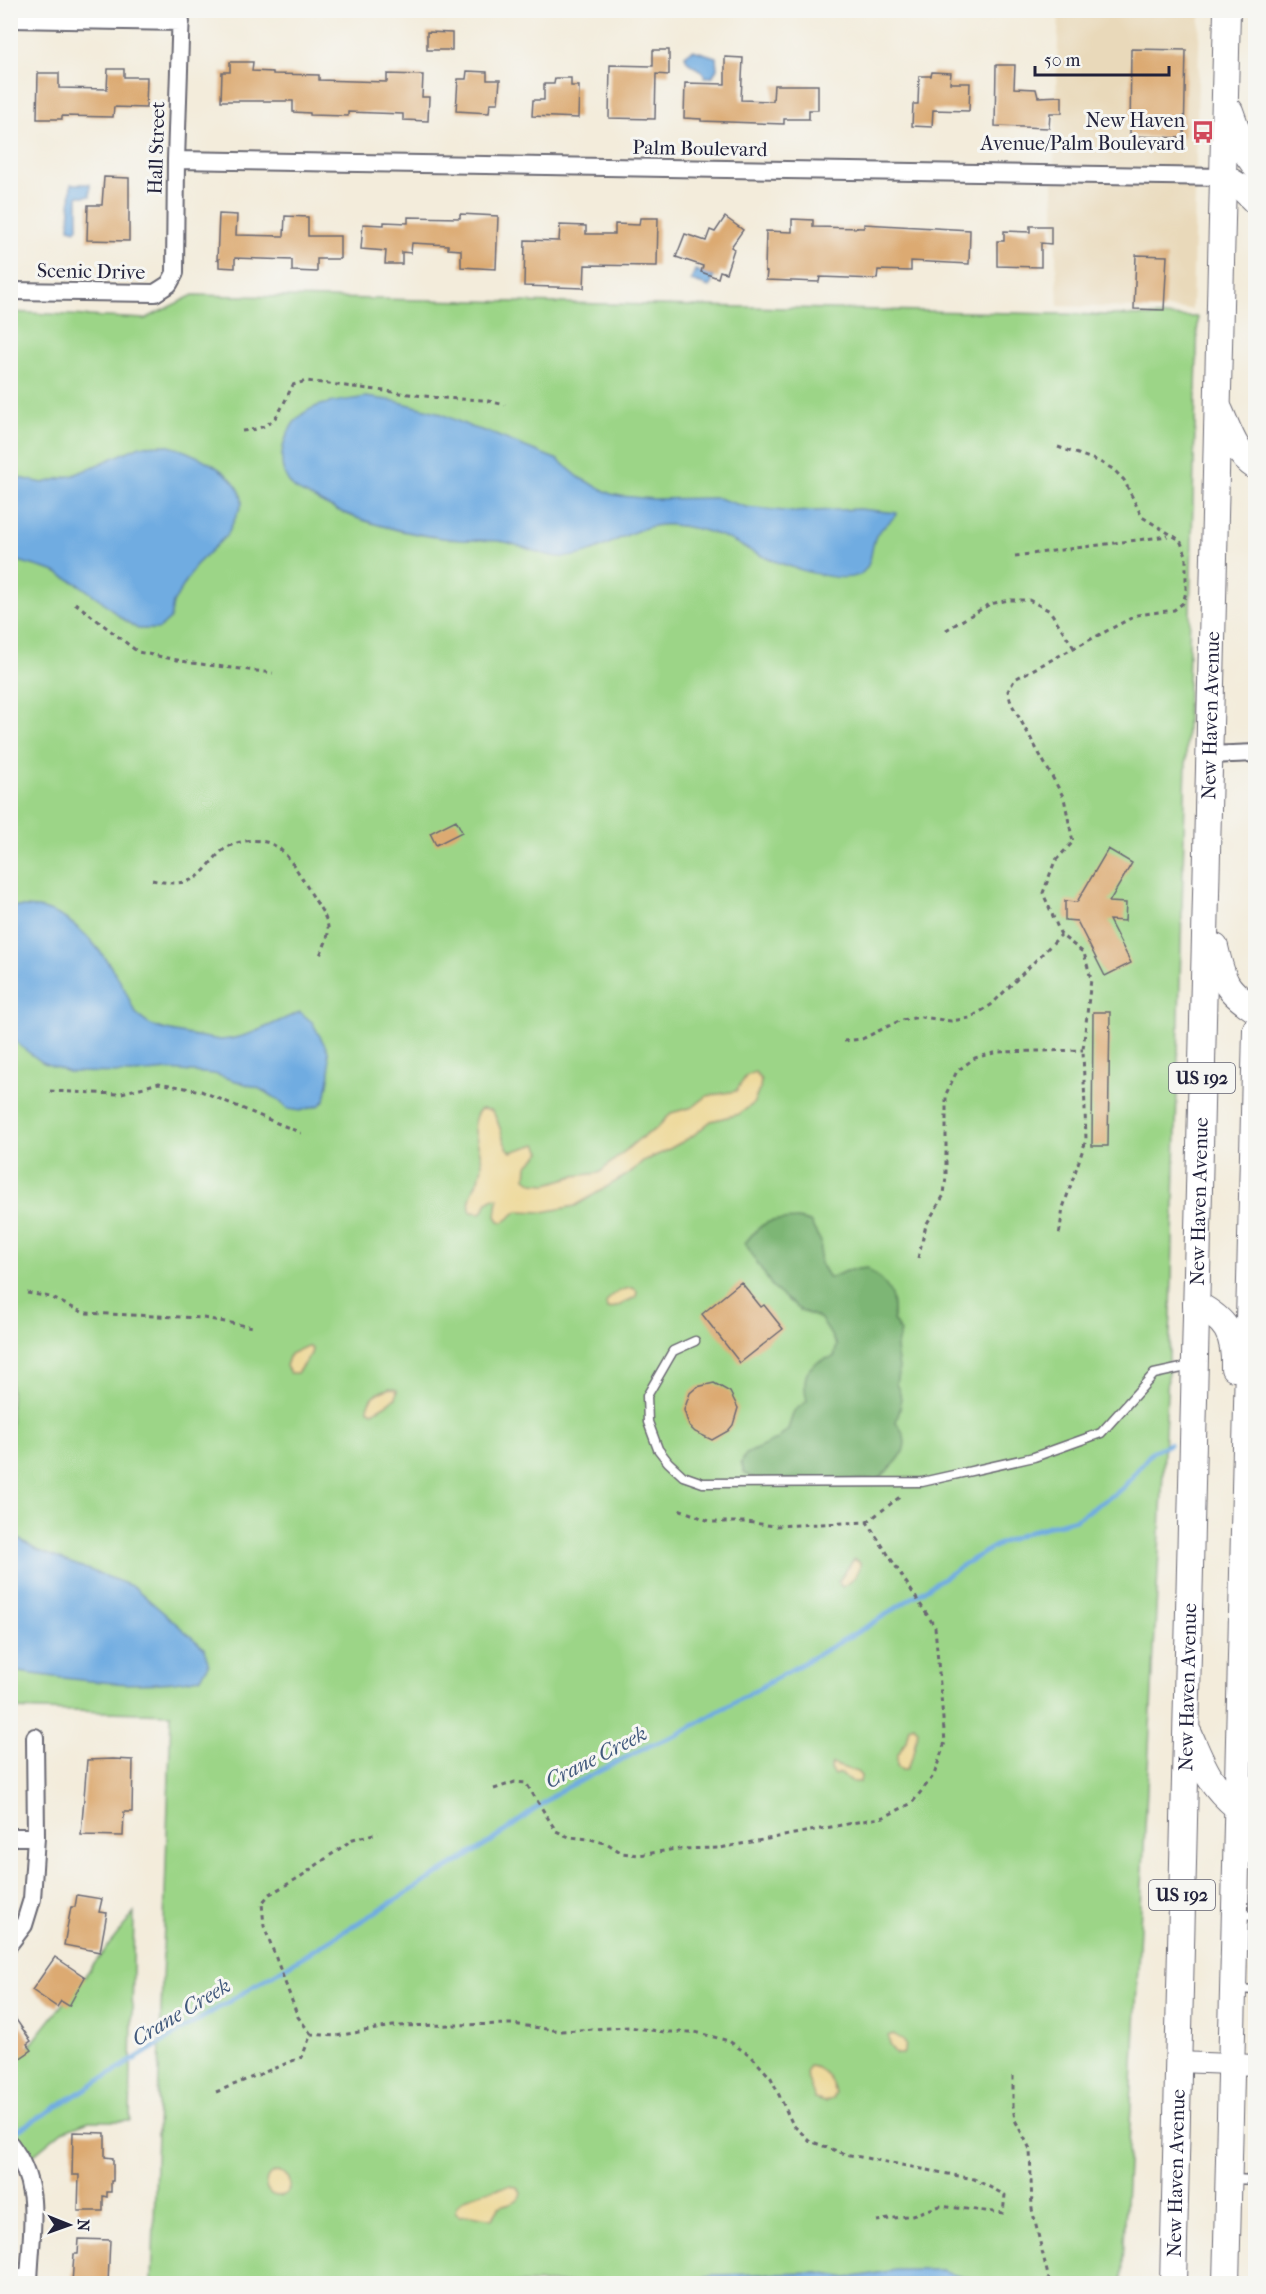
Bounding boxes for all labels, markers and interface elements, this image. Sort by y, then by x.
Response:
scale bar [1035,39,1168,77]
text: 50 m [1044,50,1081,71]
street label: Hall Street [143,101,170,195]
place label: New Haven Avenue/Palm Boulevard [979,109,1186,155]
bus stop icon: New Haven Avenue/Palm Boulevard [1190,119,1216,145]
street label: Palm Boulevard [632,136,769,161]
street label: Scenic Drive [37,259,145,284]
street label: New Haven Avenue [1197,631,1224,800]
road number: US 192 [1169,1063,1235,1093]
street label: New Haven Avenue [1186,1117,1213,1286]
street label: New Haven Avenue [1174,1603,1201,1772]
water label: Crane Creek [541,1721,651,1793]
road number: US 192 [1149,1880,1215,1910]
water label: Crane Creek [127,1973,235,2051]
street label: New Haven Avenue [1163,2088,1190,2258]
north arrow [39,2195,99,2255]
text: N [74,2219,93,2232]

